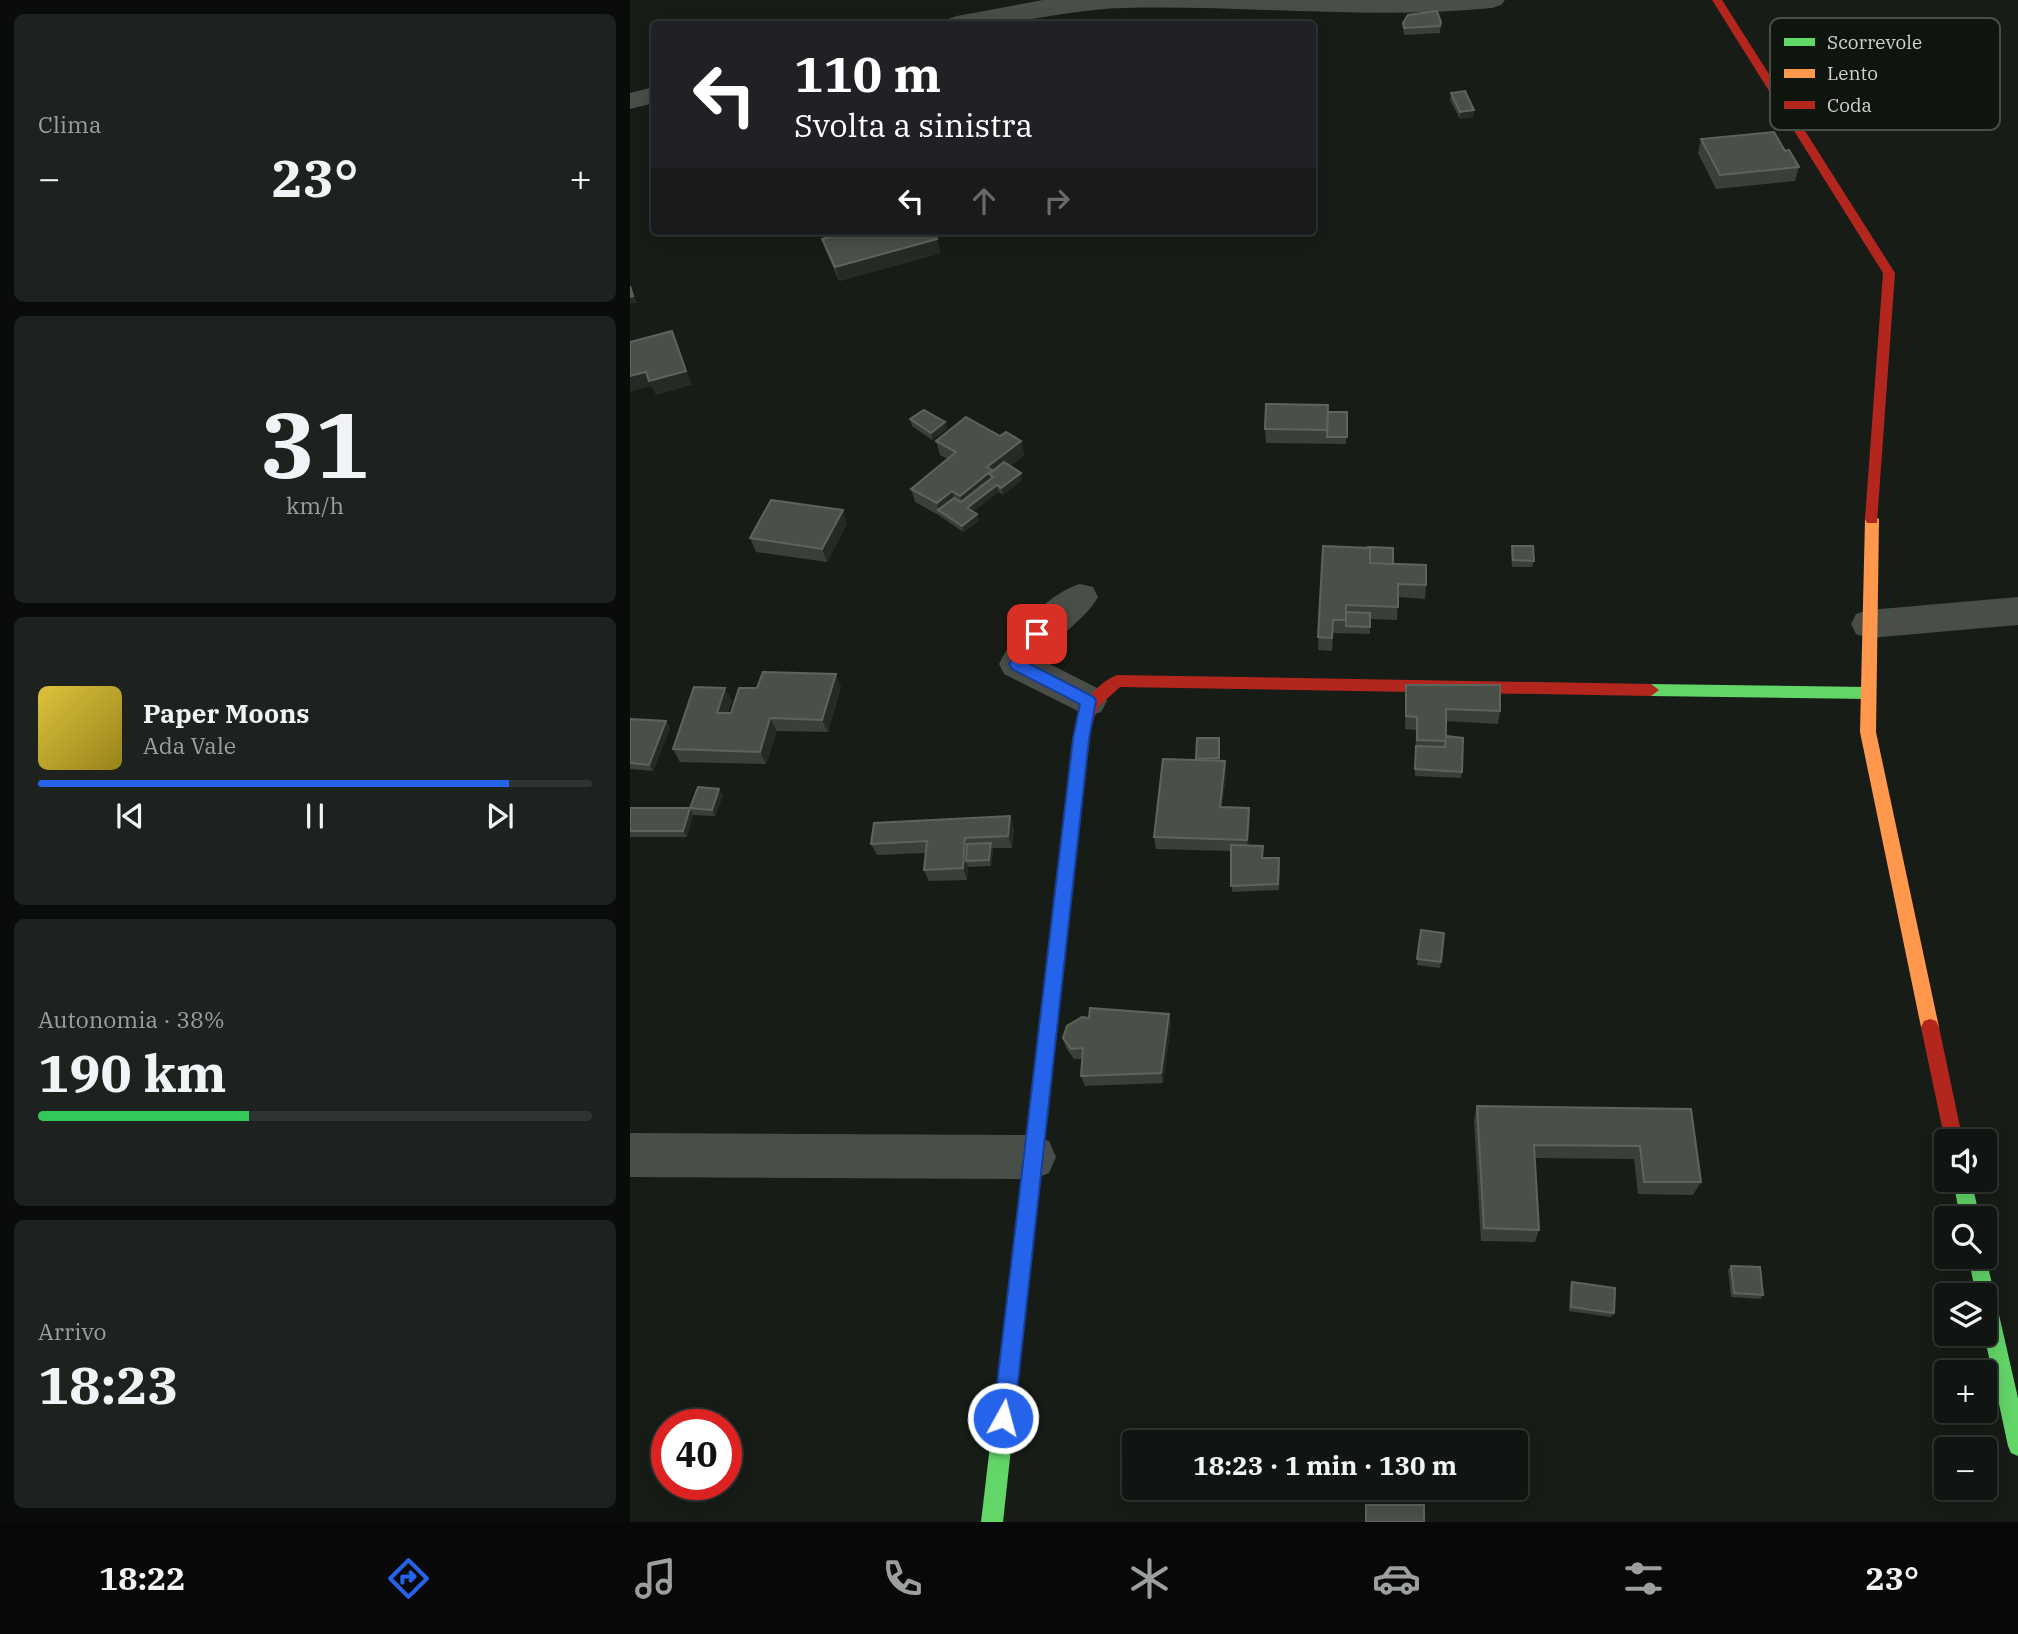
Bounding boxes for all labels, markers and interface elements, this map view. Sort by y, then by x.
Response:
legend [1770,18,2000,130]
text: Scorrevole [1827,30,1922,54]
text: 110 m [794,42,941,105]
icon: left [679,49,770,140]
text: Lento [1827,61,1878,85]
text: Coda [1827,93,1872,117]
text: Svolta a sinistra [794,104,1033,146]
text: Clima [38,109,102,139]
text: 23° [272,144,358,211]
text: − [38,153,61,202]
text: + [569,153,592,202]
icon: left [892,182,930,220]
icon: ahead [965,182,1003,220]
icon: right [1038,182,1076,220]
text: 31 [260,385,370,503]
text: km/h [286,490,344,520]
pin [1007,604,1067,664]
icon: arrive [1018,615,1056,653]
text: Paper Moons [143,696,310,730]
text: Ada Vale [143,730,236,760]
icon: previous [111,797,149,835]
icon: pause [296,797,334,835]
icon: next [481,797,519,835]
text: Autonomia · 38% [38,1004,225,1034]
text: 190 km [38,1039,227,1106]
map controls [1934,1129,1997,1500]
button: sound [1934,1129,1997,1192]
button: search [1934,1206,1997,1269]
button: layers [1934,1283,1997,1346]
text: Arrivo [38,1316,106,1346]
text: 18:23 [38,1351,179,1418]
button: + [1934,1360,1997,1423]
position arrow [966,1381,1040,1455]
speed limit sign: 40 [651,1409,742,1500]
button: − [1934,1437,1997,1500]
text: 18:23 · 1 min · 130 m [1193,1448,1457,1482]
icon: directions [384,1554,433,1603]
icon: music [631,1554,680,1603]
icon: phone [878,1554,927,1603]
icon: climate [1125,1554,1174,1603]
icon: car [1372,1554,1421,1603]
icon: filters [1619,1554,1668,1603]
text: 18:22 [99,1557,186,1599]
text: 23° [1866,1557,1919,1599]

